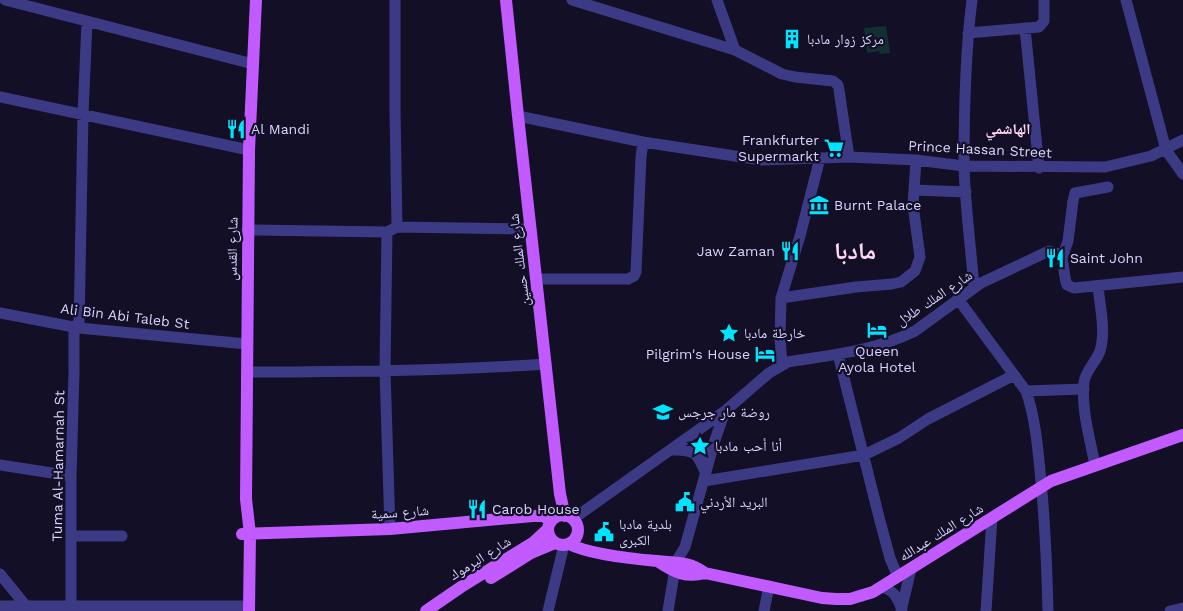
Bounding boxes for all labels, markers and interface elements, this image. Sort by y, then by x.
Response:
building icon: مركز زوار مادبا [781,28,803,50]
place label: مركز زوار مادبا [807,31,884,48]
restaurant icon: Al Mandi [225,118,247,140]
district label: الهاشمي [986,120,1030,141]
place label: Al Mandi [251,121,310,137]
place label: Frankfurter Supermarkt [738,132,819,164]
supermarket icon: Frankfurter Supermarkt [823,137,845,159]
street label: Prince Hassan Street [908,137,1052,161]
museum icon: Burnt Palace [808,194,830,216]
place label: Burnt Palace [834,197,921,213]
street label: شارع الملك حسين [505,212,535,307]
street label: شارع القدس [223,217,243,281]
district label: مادبا [834,237,876,265]
restaurant icon: Jaw Zaman [779,240,801,262]
place label: Jaw Zaman [697,243,775,259]
restaurant icon: Saint John [1044,247,1066,269]
place label: Saint John [1070,250,1143,266]
street label: شارع الملك طلال [893,267,976,331]
street label: Ali Bin Abi Taleb St [60,300,190,332]
hotel icon: Queen Ayola Hotel [866,319,888,341]
place icon: خارطة مادبا [718,322,740,344]
place label: خارطة مادبا [744,325,805,342]
hotel icon: Pilgrim's House [754,343,776,365]
place label: Queen Ayola Hotel [838,343,916,375]
place label: Pilgrim's House [646,346,750,362]
street label: Tuma Al-Hamarnah St [49,390,67,542]
school or university icon: روضة مار جرجس [652,401,674,423]
place label: روضة مار جرجس [678,404,770,421]
place icon: أنا أحب مادبا [689,435,711,457]
place label: أنا أحب مادبا [715,438,782,454]
public building icon: البريد الأردني [674,491,696,513]
place label: البريد الأردني [700,494,768,514]
restaurant icon: Carob House [466,498,488,520]
street label: شارع الملك عبدالله [896,500,987,566]
place label: Carob House [492,501,580,517]
street label: شارع سمية [371,502,430,524]
place label: بلدية مادبا الكبرى [619,516,672,549]
public building icon: بلدية مادبا الكبرى [593,521,615,543]
street label: شارع اليرموك [446,533,515,585]

